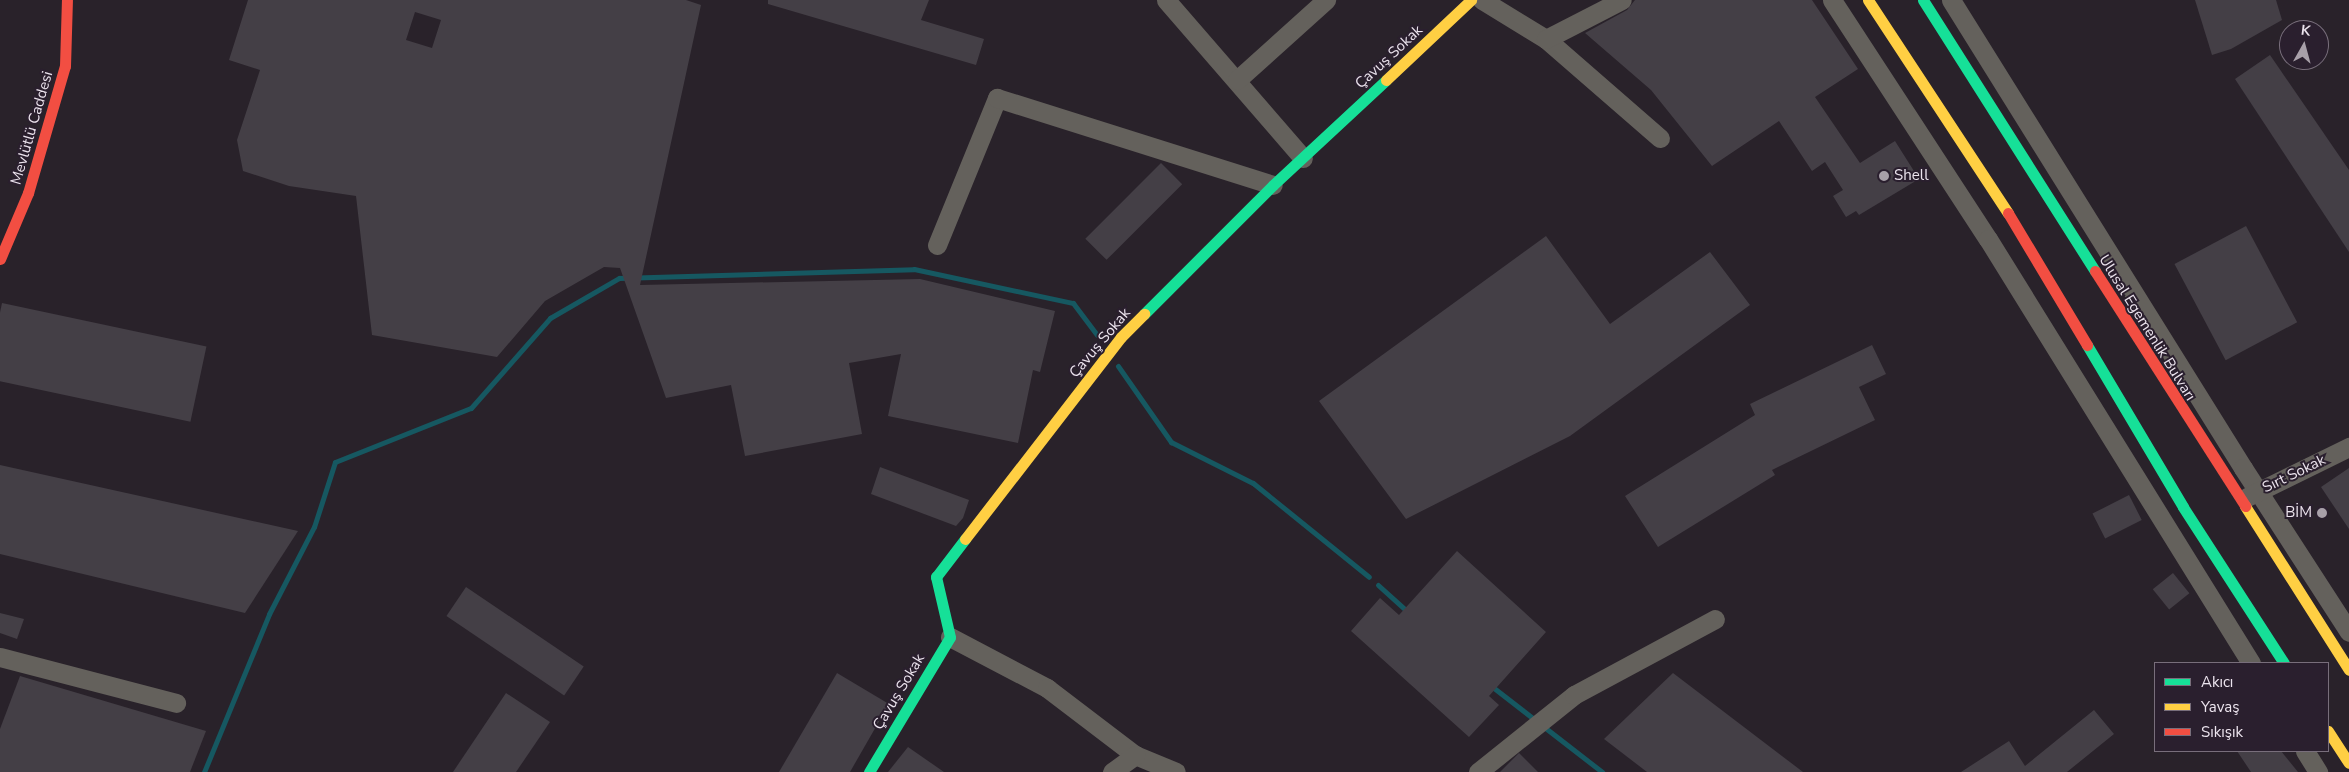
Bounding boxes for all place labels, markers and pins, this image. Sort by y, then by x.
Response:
place label: Shell [1894,167,1929,185]
marker: Shell [1878,170,1890,182]
place label: BİM [2285,504,2312,522]
marker: BİM [2316,507,2328,519]

